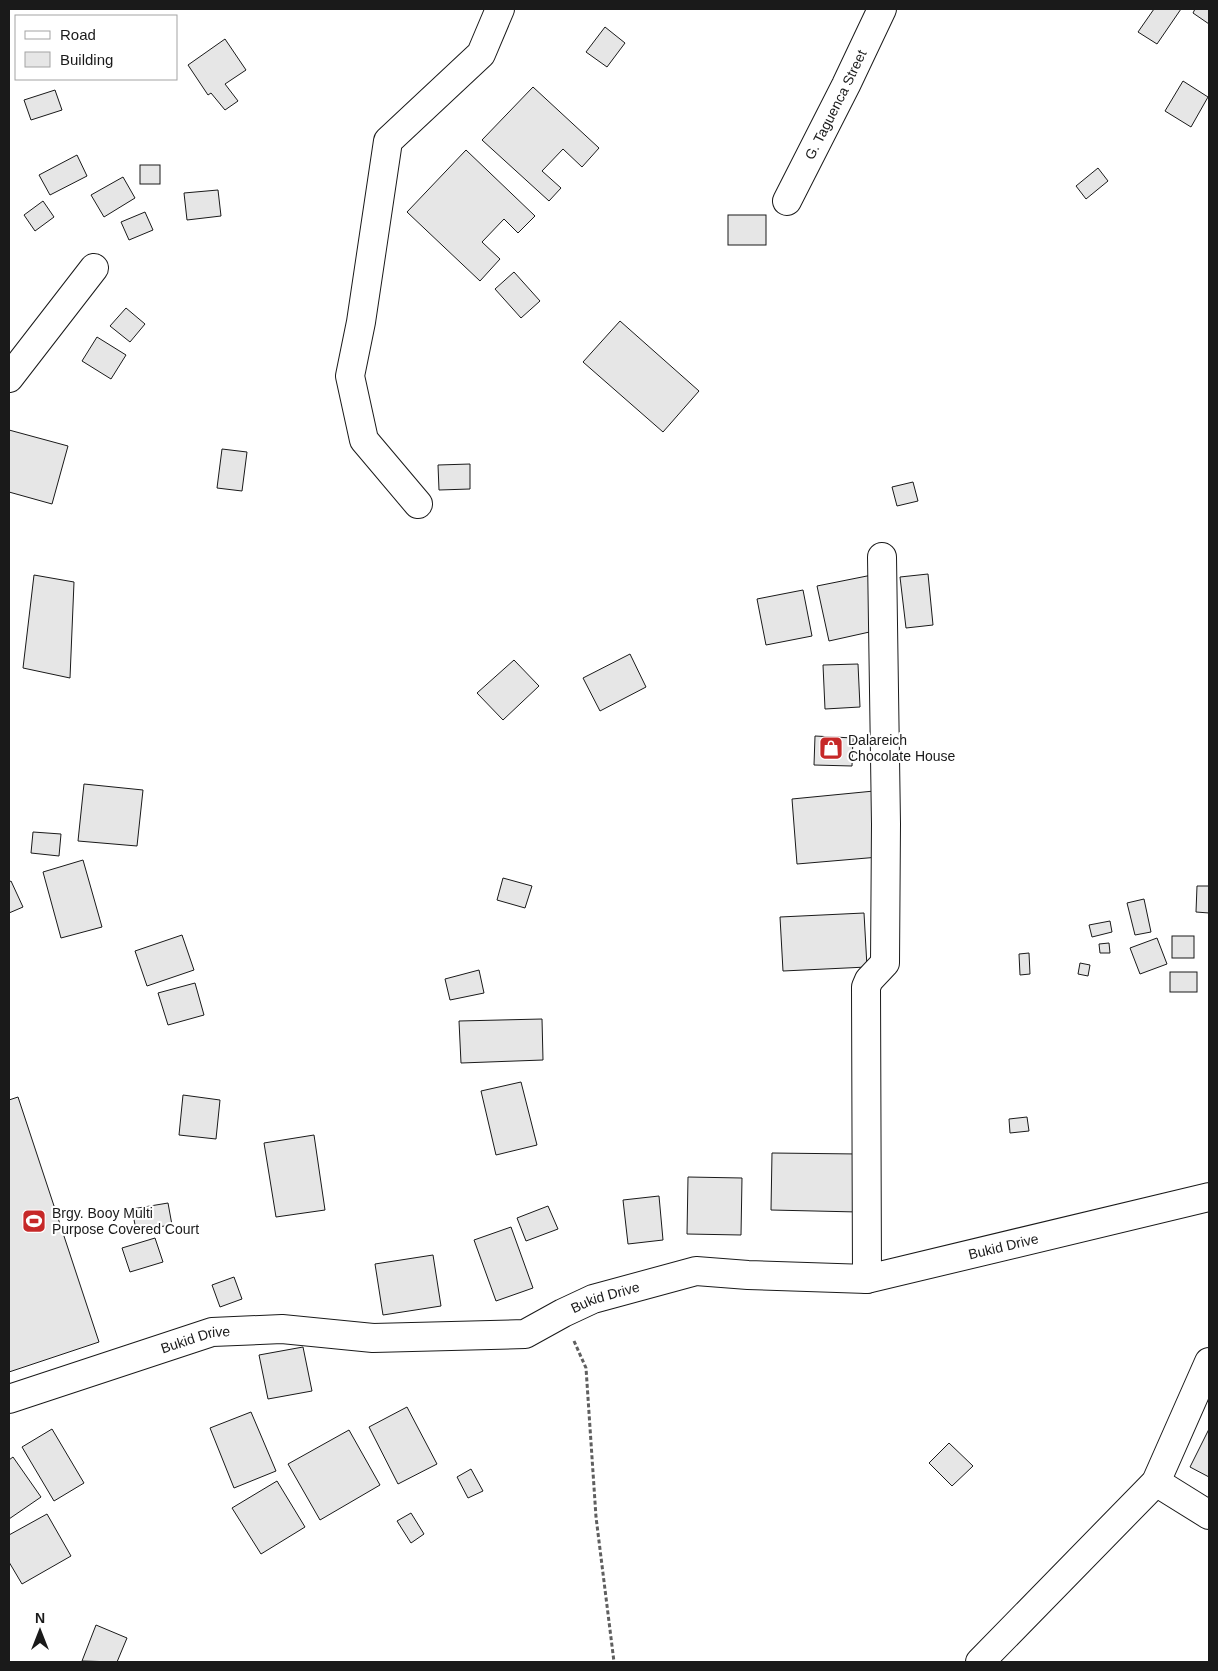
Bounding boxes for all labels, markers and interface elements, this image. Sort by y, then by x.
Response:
legend [15,15,178,80]
text: Road [60,26,96,43]
street label: G. Taguenca Street [802,47,870,162]
text: Building [60,51,113,68]
place label: Dalareich Chocolate House [848,732,956,764]
shop icon: Dalareich Chocolate House [818,735,844,761]
place label: Brgy. Booy Multi Purpose Covered Court [52,1205,199,1237]
sports icon: Brgy. Booy Multi Purpose Covered Court [21,1208,47,1234]
street label: Bukid Drive [967,1230,1040,1262]
street label: Bukid Drive [568,1279,642,1316]
street label: Bukid Drive [159,1323,231,1356]
north arrow [15,1606,65,1656]
text: N [35,1610,45,1626]

